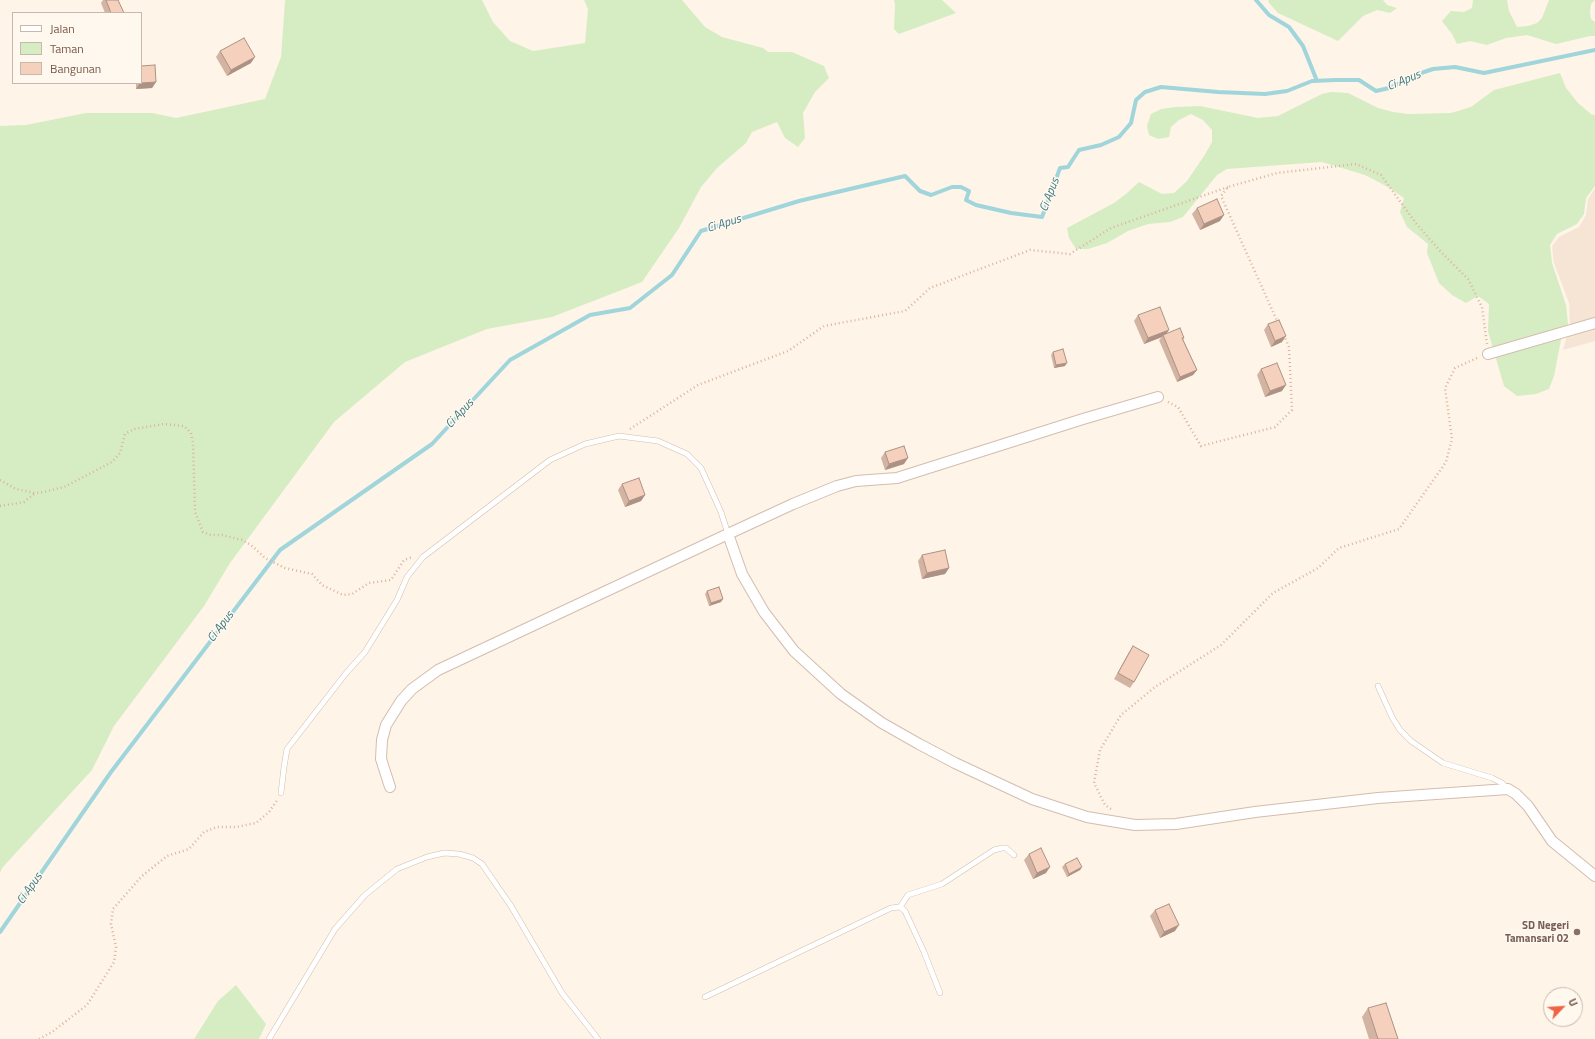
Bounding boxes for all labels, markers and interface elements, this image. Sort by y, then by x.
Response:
legend [12,12,142,84]
text: Jalan [50,19,75,38]
text: Taman [50,39,84,58]
text: Bangunan [50,59,101,78]
water label: Ci Apus [1385,68,1423,94]
water label: Ci Apus [1037,176,1063,214]
water label: Ci Apus [705,212,743,236]
water label: Ci Apus [443,396,477,432]
water label: Ci Apus [205,609,237,645]
water label: Ci Apus [14,871,46,907]
place label: SD Negeri Tamansari 02 [1505,919,1569,945]
marker: SD Negeri Tamansari 02 [1572,927,1582,937]
north arrow [1543,987,1583,1027]
text: U [1564,996,1582,1009]

